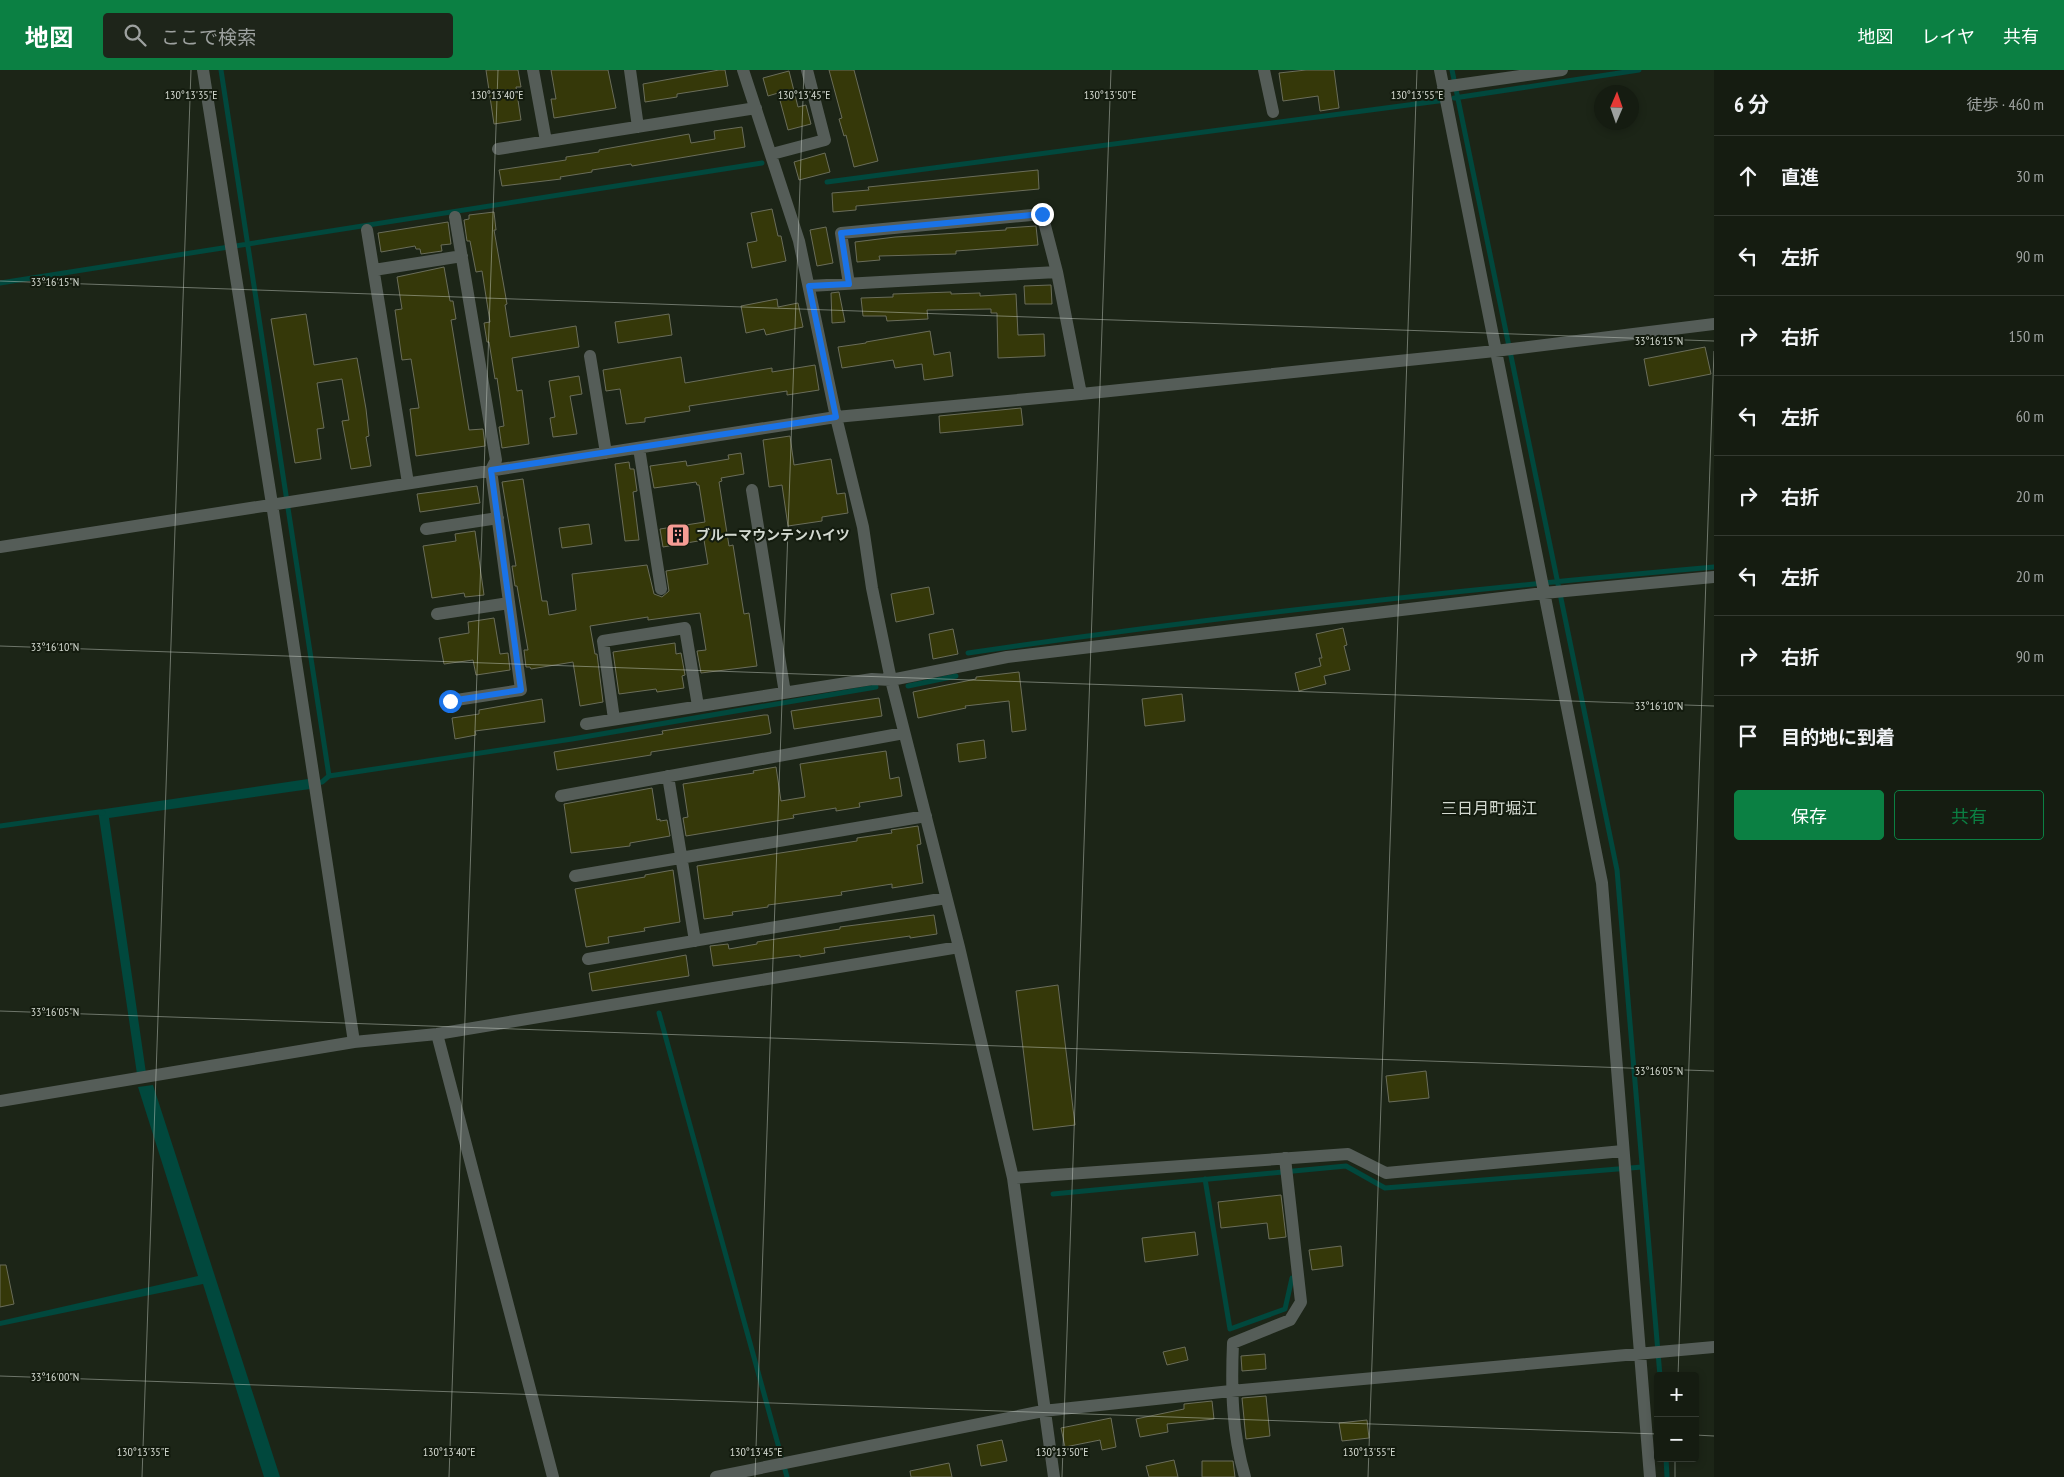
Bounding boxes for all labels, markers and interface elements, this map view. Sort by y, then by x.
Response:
search box [103,13,453,58]
icon: search [121,21,149,49]
text: 地図 [25,22,73,53]
text: ここで検索 [161,25,256,49]
text: 地図 [1858,25,1894,48]
text: レイヤ [1922,25,1975,48]
text: 共有 [2003,25,2039,48]
north arrow [1594,85,1639,130]
text: 130°13'35"E [165,87,217,102]
text: 130°13'40"E [471,87,523,102]
text: 130°13'45"E [778,87,830,102]
text: 130°13'50"E [1084,87,1136,102]
text: 130°13'55"E [1391,87,1443,102]
text: 6 分 [1734,91,1769,118]
text: 徒歩 · 460 m [1966,94,2044,114]
icon: ahead [1734,162,1762,190]
text: 直進 [1781,165,1819,189]
text: 30 m [2016,166,2044,186]
route end [1031,203,1054,226]
icon: left [1734,242,1762,270]
text: 左折 [1781,245,1819,269]
text: 90 m [2016,246,2044,266]
text: 33°16'15"N [31,274,79,289]
icon: right [1734,322,1762,350]
text: 右折 [1781,325,1819,349]
text: 150 m [2009,326,2044,346]
text: 33°16'15"N [1635,333,1683,348]
icon: left [1734,402,1762,430]
text: 左折 [1781,405,1819,429]
text: 60 m [2016,406,2044,426]
icon: right [1734,482,1762,510]
text: 右折 [1781,485,1819,509]
text: 20 m [2016,486,2044,506]
building icon: ブルーマウンテンハイツ [665,522,691,548]
place label: ブルーマウンテンハイツ [696,526,850,544]
icon: left [1734,562,1762,590]
text: 左折 [1781,565,1819,589]
text: 20 m [2016,566,2044,586]
text: 33°16'10"N [31,639,79,654]
icon: right [1734,642,1762,670]
text: 右折 [1781,645,1819,669]
text: 90 m [2016,646,2044,666]
route start [439,690,462,713]
text: 33°16'10"N [1635,698,1683,713]
icon: arrive [1734,722,1762,750]
text: 目的地に到着 [1781,725,1895,749]
button: 保存 [1734,790,1884,840]
button: 共有 [1894,790,2044,840]
district label: 三日月町堀江 [1441,798,1537,818]
text: 33°16'05"N [31,1004,79,1019]
text: 33°16'05"N [1635,1063,1683,1078]
text: 33°16'00"N [31,1369,79,1384]
map controls [1654,1372,1699,1462]
button: + [1654,1372,1699,1417]
button: − [1654,1417,1699,1462]
text: 130°13'35"E [117,1444,169,1459]
text: 130°13'40"E [423,1444,475,1459]
text: 130°13'45"E [730,1444,782,1459]
text: 130°13'50"E [1036,1444,1088,1459]
text: 130°13'55"E [1343,1444,1395,1459]

